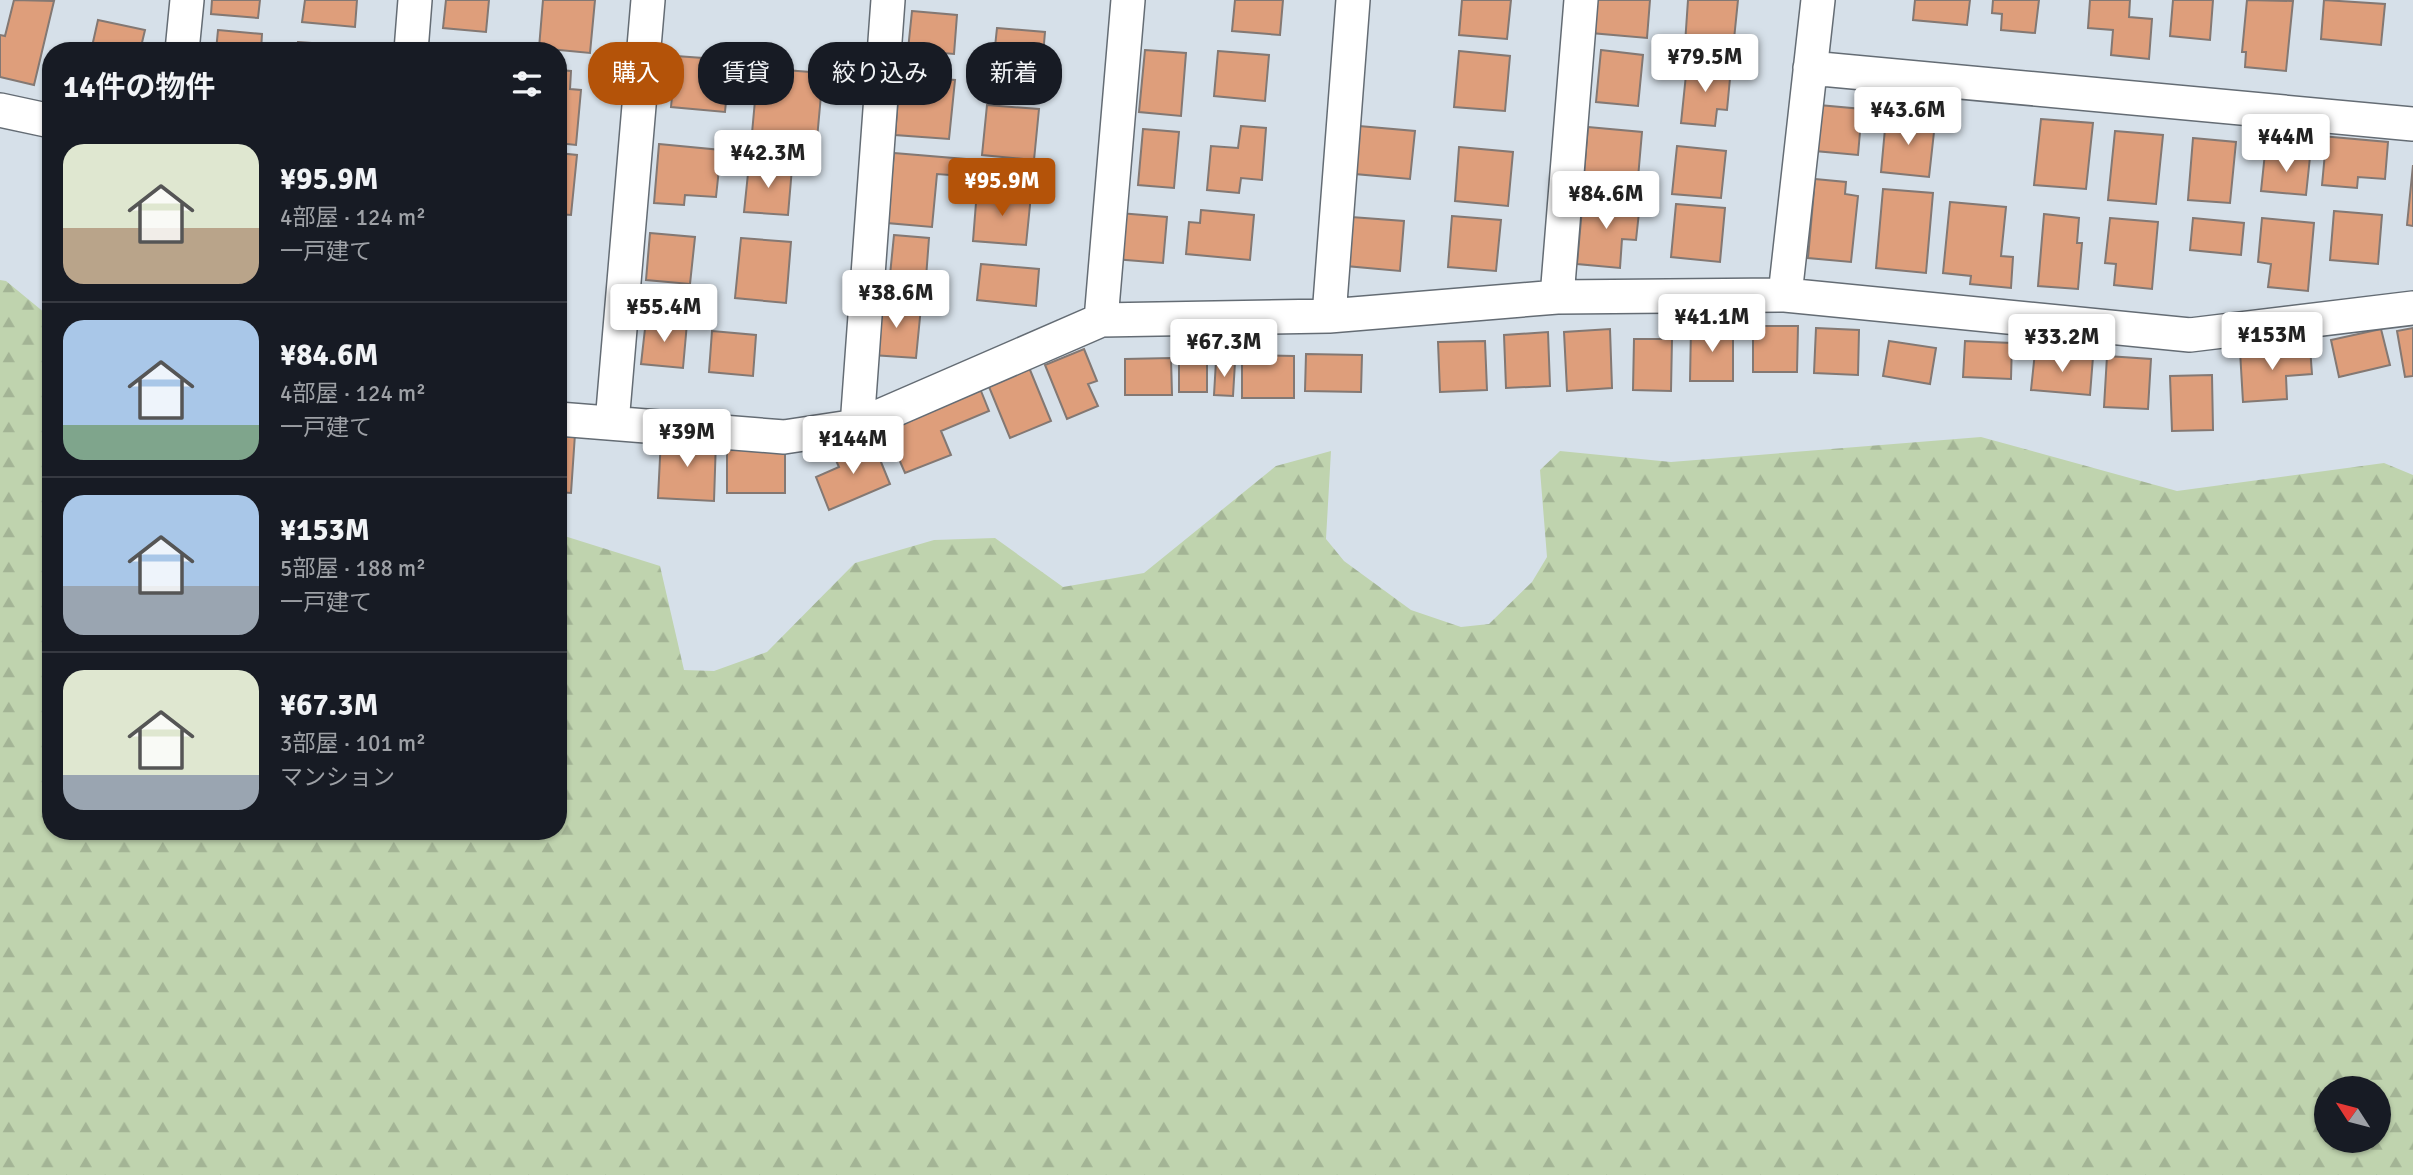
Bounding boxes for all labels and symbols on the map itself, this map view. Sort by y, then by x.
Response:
pin: ¥79.5M [1648,34,1762,94]
pin: ¥43.6M [1851,88,1965,147]
pin: ¥44M [2245,114,2327,174]
pin: ¥42.3M [711,130,825,190]
pin: ¥95.9M [945,158,1059,218]
pin: ¥84.6M [1549,172,1663,231]
pin: ¥38.6M [839,270,953,330]
pin: ¥55.4M [607,284,721,344]
pin: ¥41.1M [1655,294,1769,354]
pin: ¥153M [2223,312,2321,372]
pin: ¥33.2M [2005,314,2119,374]
pin: ¥67.3M [1167,320,1281,379]
pin: ¥39M [646,410,728,469]
pin: ¥144M [804,416,902,476]
north arrow [2314,1076,2390,1153]

